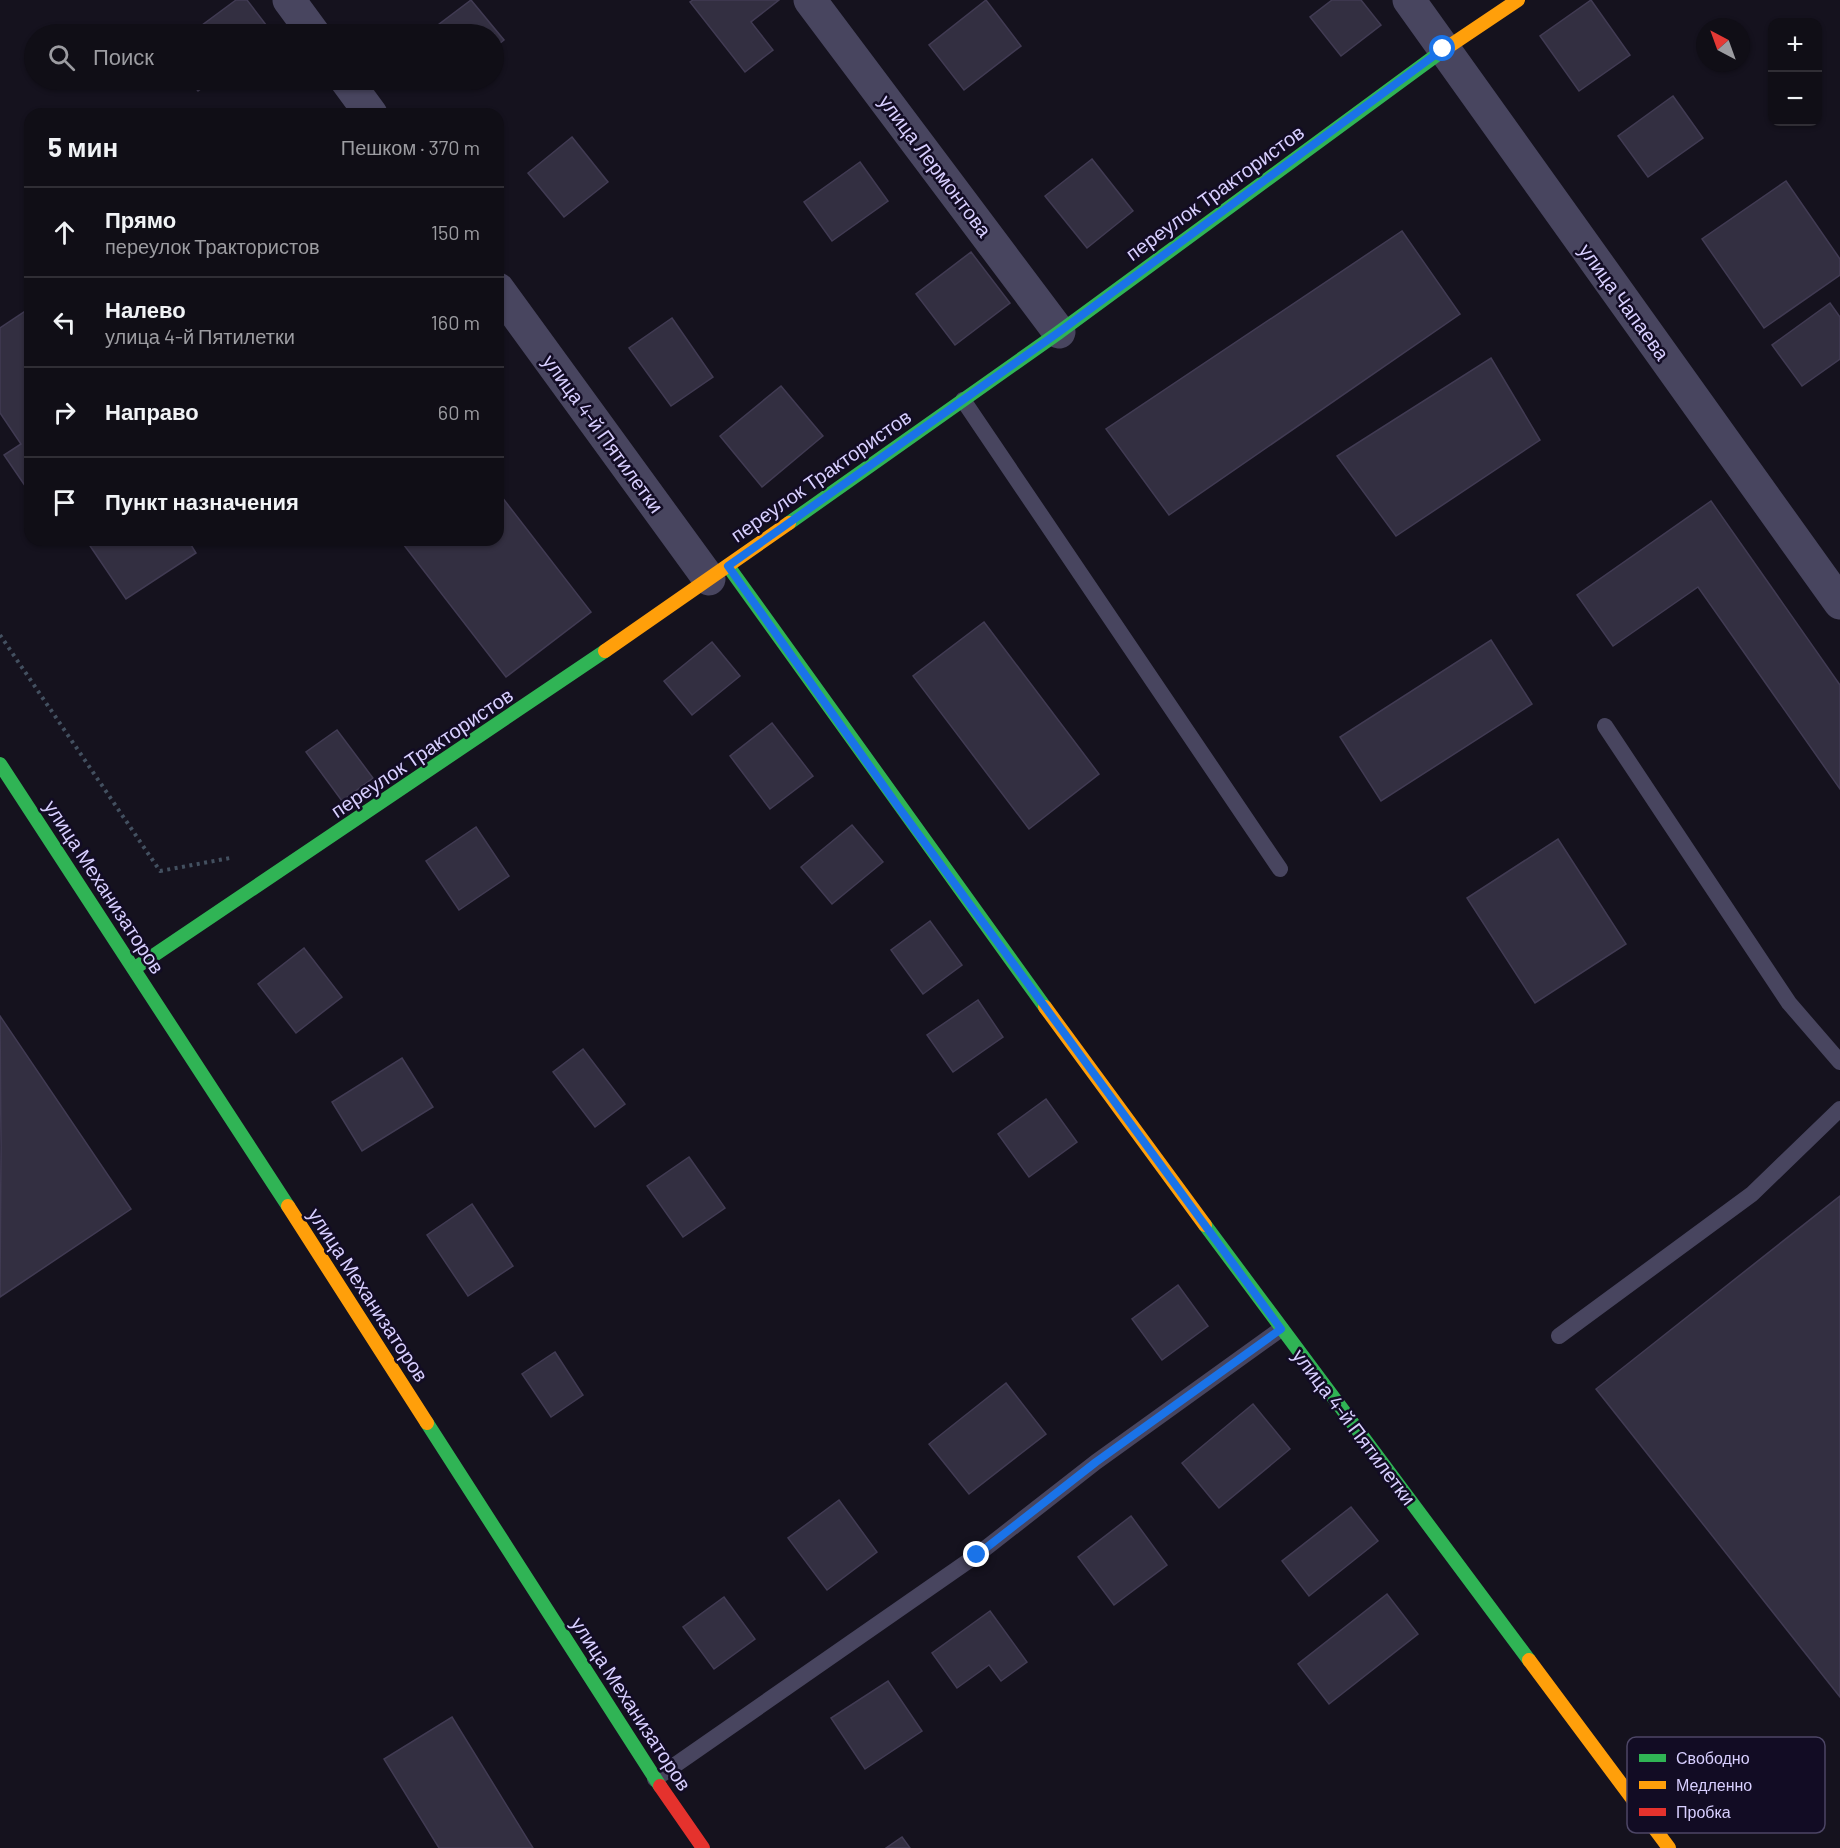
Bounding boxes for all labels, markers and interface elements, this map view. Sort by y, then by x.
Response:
north arrow [1696,18,1750,72]
map controls [1768,18,1822,126]
button: + [1768,18,1822,72]
search box [24,24,504,90]
route start [1429,35,1455,61]
icon: search [45,41,78,74]
text: Поиск [93,43,154,69]
button: − [1768,72,1822,126]
street label: улица Лермонтова [875,90,998,242]
street label: переулок Трактористов [1121,119,1308,265]
text: 5 мин [48,131,118,162]
text: Пешком · 370 m [341,135,480,159]
text: Прямо [105,206,176,232]
icon: ahead [48,216,81,249]
text: 150 m [431,220,480,244]
text: переулок Трактористов [105,234,320,258]
street label: улица Чапаева [1575,239,1676,365]
text: Налево [105,296,186,322]
icon: left [48,306,81,339]
text: 160 m [431,310,480,334]
text: улица 4-й Пятилетки [105,324,295,348]
street label: улица 4-й Пятилетки [538,350,669,517]
icon: right [48,396,81,429]
text: Направо [105,398,199,424]
text: 60 m [438,400,480,424]
street label: переулок Трактористов [726,404,915,547]
icon: arrive [48,486,81,519]
text: Пункт назначения [105,488,299,514]
street label: переулок Трактористов [326,682,517,822]
street label: улица Механизаторов [40,795,170,978]
street label: улица Механизаторов [304,1203,434,1386]
street label: улица 4-й Пятилетки [1288,1343,1421,1509]
route end [963,1541,989,1567]
street label: улица Механизаторов [567,1612,697,1795]
legend [1627,1737,1825,1833]
text: Свободно [1676,1748,1750,1767]
text: Медленно [1676,1775,1752,1794]
text: Пробка [1676,1802,1731,1821]

